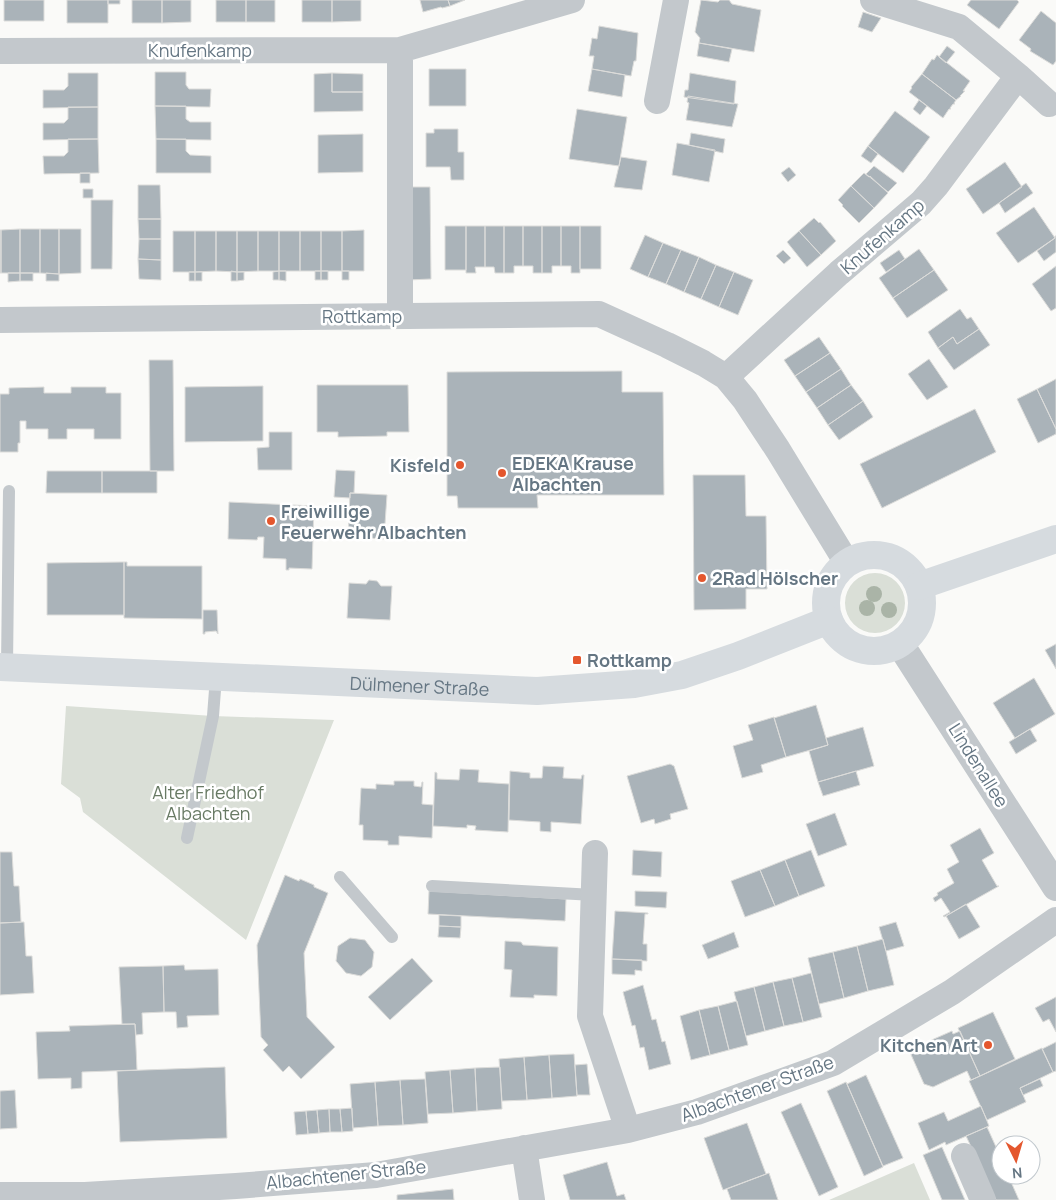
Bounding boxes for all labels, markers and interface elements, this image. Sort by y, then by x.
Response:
street label: Knufenkamp [148,38,252,62]
street label: Knufenkamp [835,193,929,279]
street label: Rottkamp [322,304,402,328]
place label: EDEKA Krause Albachten [512,451,634,496]
place label: Kisfeld [390,453,450,477]
marker: Kisfeld [454,459,466,471]
marker: EDEKA Krause Albachten [496,467,508,479]
place label: Freiwillige Feuerwehr Albachten [281,499,467,544]
marker: Freiwillige Feuerwehr Albachten [265,515,277,527]
place label: 2Rad Hölscher [712,566,838,590]
marker: 2Rad Hölscher [696,572,708,584]
place label: Rottkamp [587,648,672,672]
marker: Rottkamp [571,654,583,666]
street label: Dülmener Straße [349,671,490,701]
street label: Lindenallee [944,718,1014,812]
park label: Alter Friedhof Albachten [152,780,264,825]
place label: Kitchen Art [880,1033,978,1057]
marker: Kitchen Art [982,1039,994,1051]
street label: Albachtener Straße [677,1049,837,1127]
north arrow [991,1135,1041,1185]
street label: Albachtener Straße [265,1154,427,1194]
text: N [1011,1164,1023,1183]

